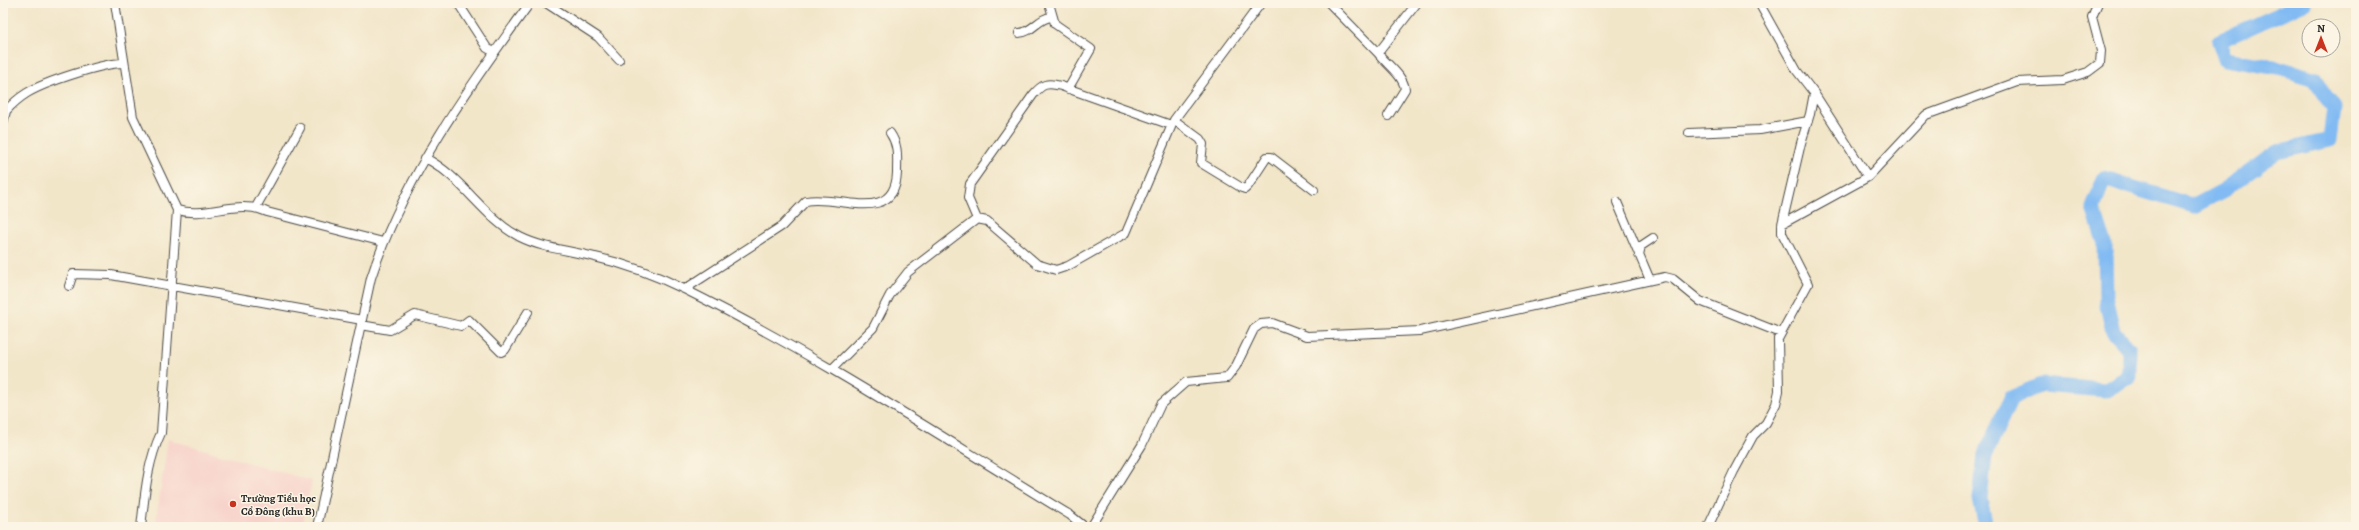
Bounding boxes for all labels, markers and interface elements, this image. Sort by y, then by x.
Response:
north arrow [2301,18,2341,58]
text: N [2317,21,2325,36]
place label: Trường Tiểu học Cổ Đông (khu B) [241,491,316,519]
marker: Trường Tiểu học Cổ Đông (khu B) [228,499,238,509]

